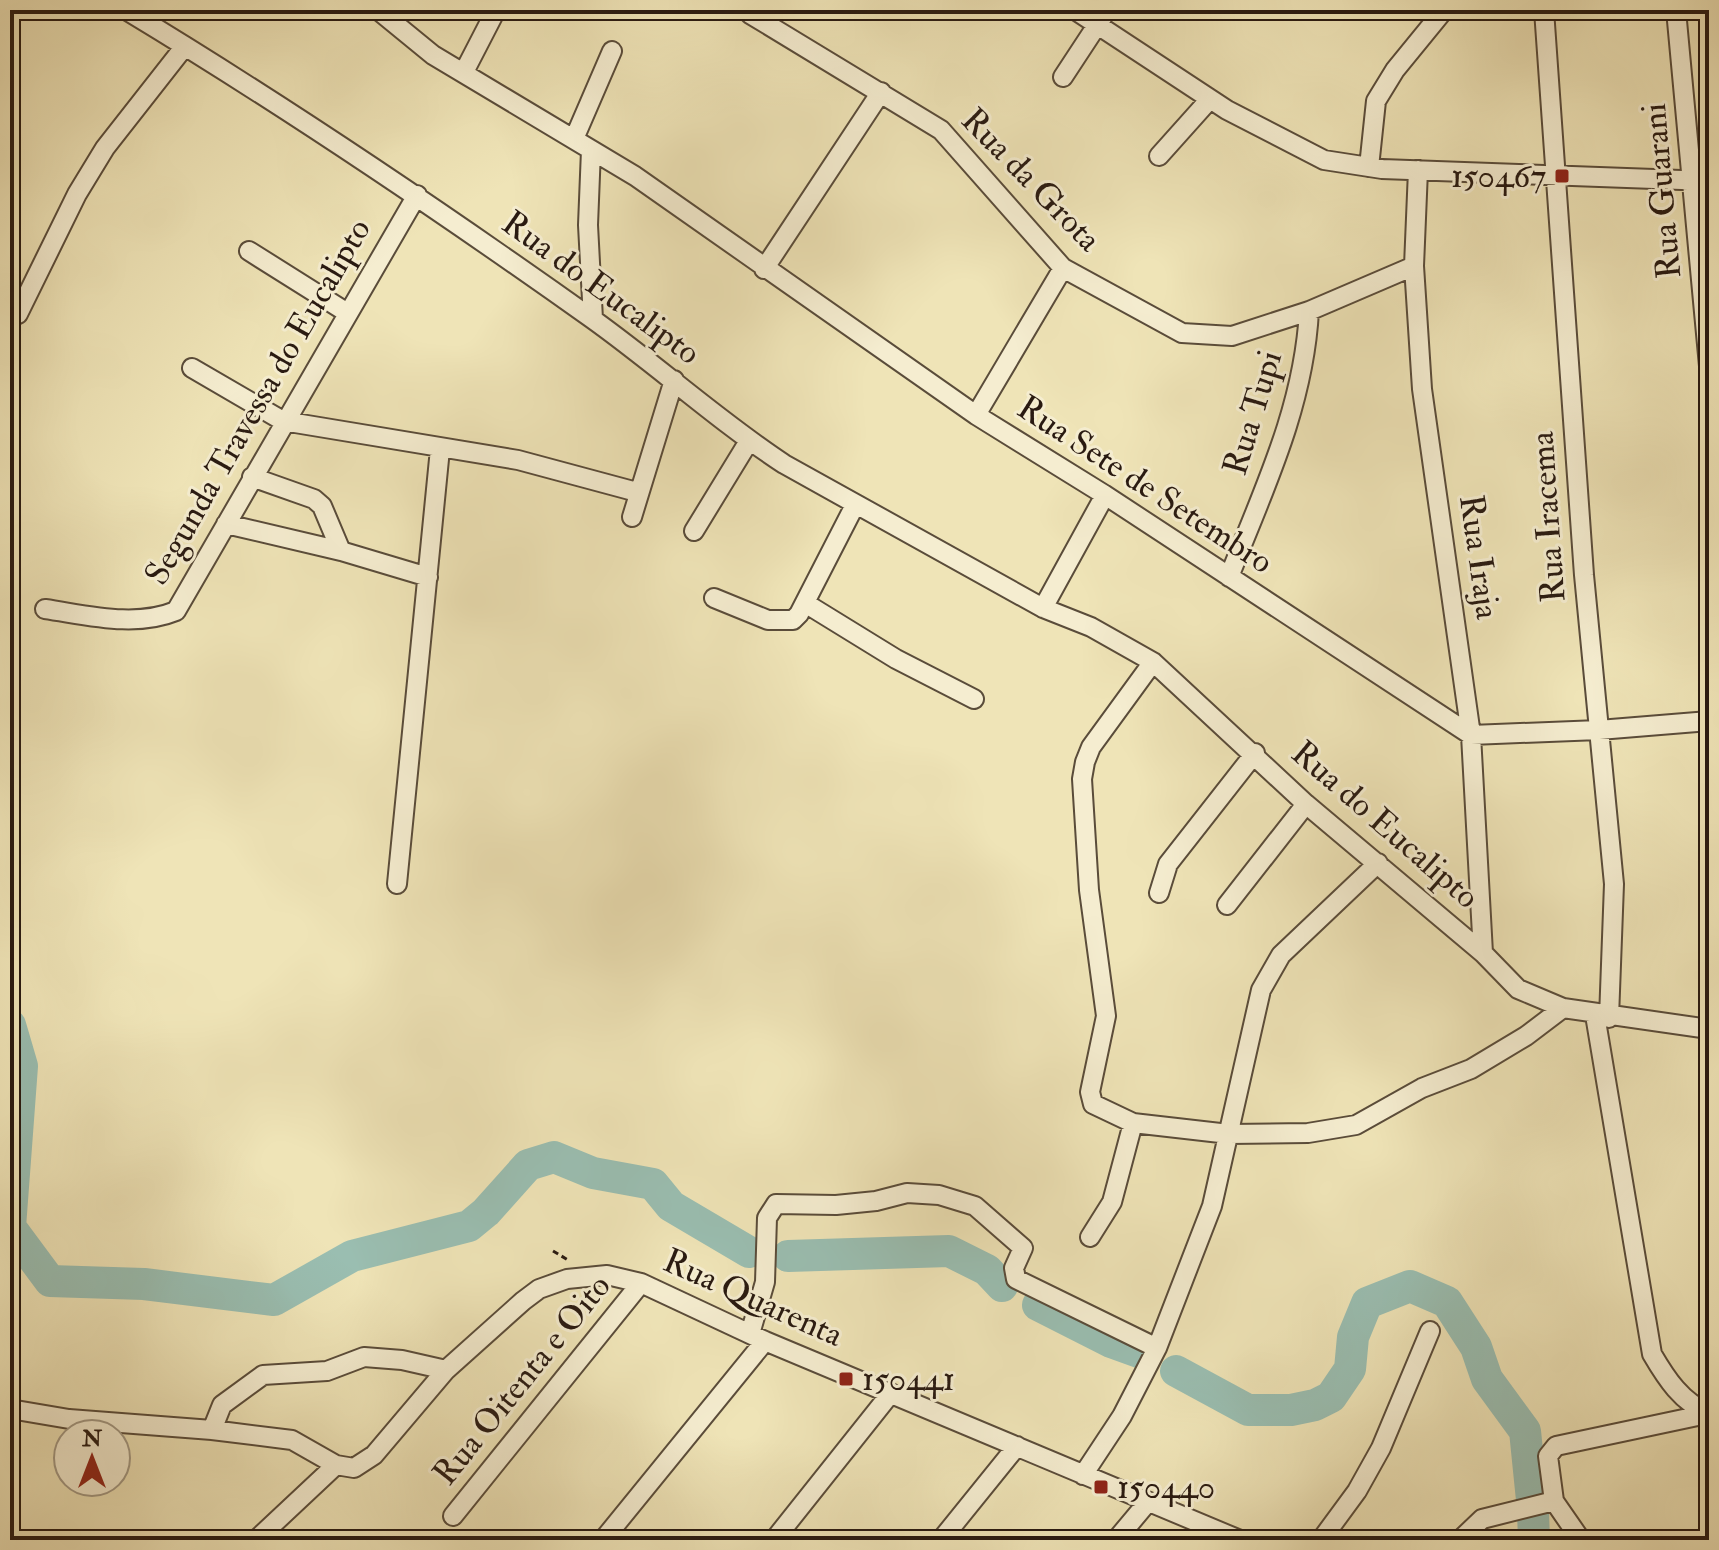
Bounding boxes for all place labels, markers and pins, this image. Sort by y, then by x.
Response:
place label: 150467 [1451,155,1546,198]
marker: 150467 [1553,167,1571,185]
place label: 150441 [862,1358,955,1401]
marker: 150441 [837,1370,855,1388]
place label: 150440 [1117,1466,1215,1509]
marker: 150440 [1092,1478,1110,1496]

